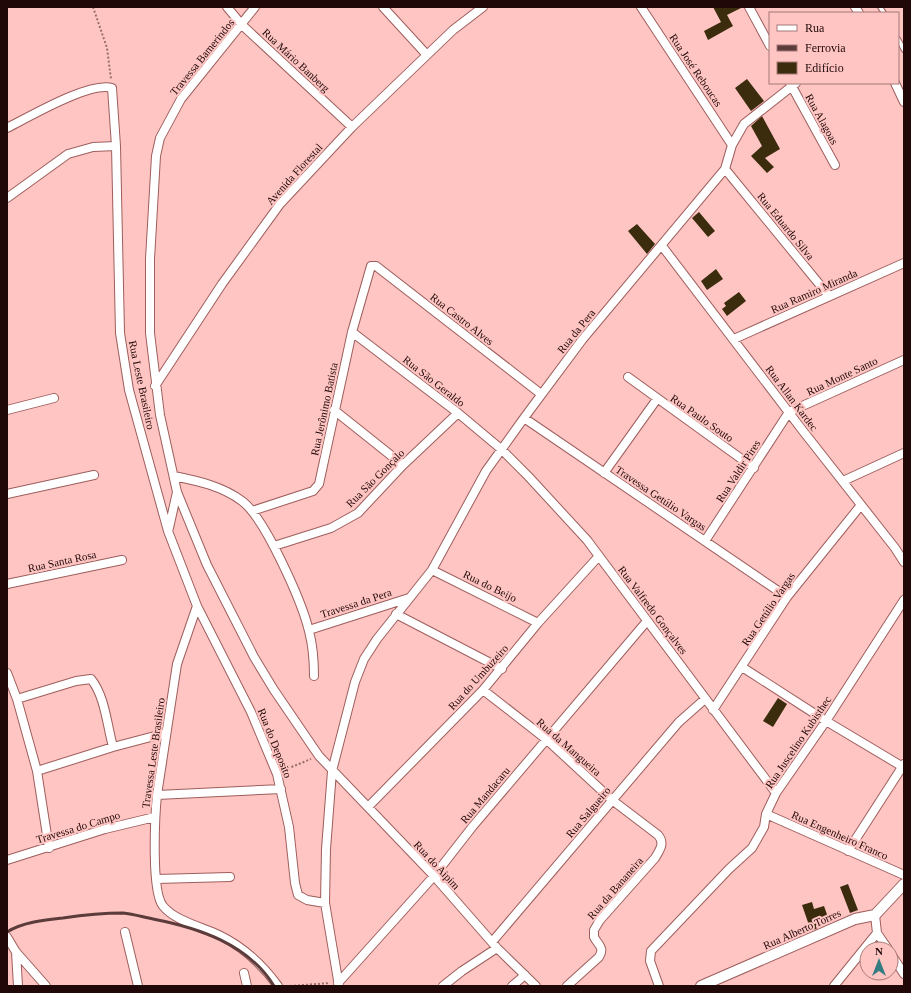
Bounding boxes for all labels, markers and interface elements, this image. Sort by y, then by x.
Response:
legend [769,12,899,84]
street label: Travessa Bamerindos [168,16,236,98]
text: Rua [805,21,825,35]
street label: Rua Mário Banberg [260,26,332,94]
street label: Rua José Reboucas [667,31,725,109]
text: Ferrovia [805,41,846,55]
text: Edifício [805,61,844,75]
street label: Rua Alagoas [803,92,841,146]
street label: Avenida Florestal [264,141,324,207]
street label: Rua Eduardo Silva [755,190,817,262]
street label: Rua Ramiro Miranda [769,266,859,315]
street label: Rua Castro Alves [428,291,496,347]
street label: Rua da Pera [555,306,597,355]
street label: Rua Leste Brasileiro [127,340,157,431]
street label: Rua São Geraldo [401,353,468,409]
street label: Rua Monte Santo [805,354,880,398]
street label: Rua Jerônimo Batista [308,361,340,457]
street label: Rua Allan Kardec [763,363,821,433]
street label: Rua Paulo Souto [668,392,736,444]
street label: Rua Valdir Pires [713,438,763,504]
street label: Rua São Gonçalo [344,446,407,509]
street label: Travessa Getúlio Vargas [613,463,709,533]
street label: Rua Santa Rosa [27,548,97,574]
street label: Rua Valfredo Gonçalves [616,564,690,656]
street label: Rua do Beijo [461,568,519,604]
street label: Rua Getúlio Vargas [739,570,797,648]
street label: Travessa da Pera [319,586,393,620]
street label: Rua do Umbuzeiro [446,642,511,712]
street label: Rua Juscelino Kubisthec [763,693,833,790]
street label: Travessa Leste Brasileiro [139,697,167,809]
street label: Rua do Deposito [256,706,295,780]
street label: Rua da Mangueira [534,716,604,778]
street label: Rua Mandacaru [458,764,512,826]
street label: Rua Salgueiro [563,784,613,840]
street label: Travessa do Campo [35,808,122,845]
street label: Rua Engenheiro Franco [790,808,891,862]
street label: Rua do Aipim [412,838,463,892]
street label: Rua da Bananeira [585,854,645,921]
street label: Rua Alberto Torres [761,906,843,952]
north arrow [859,941,899,981]
text: N [875,945,883,957]

